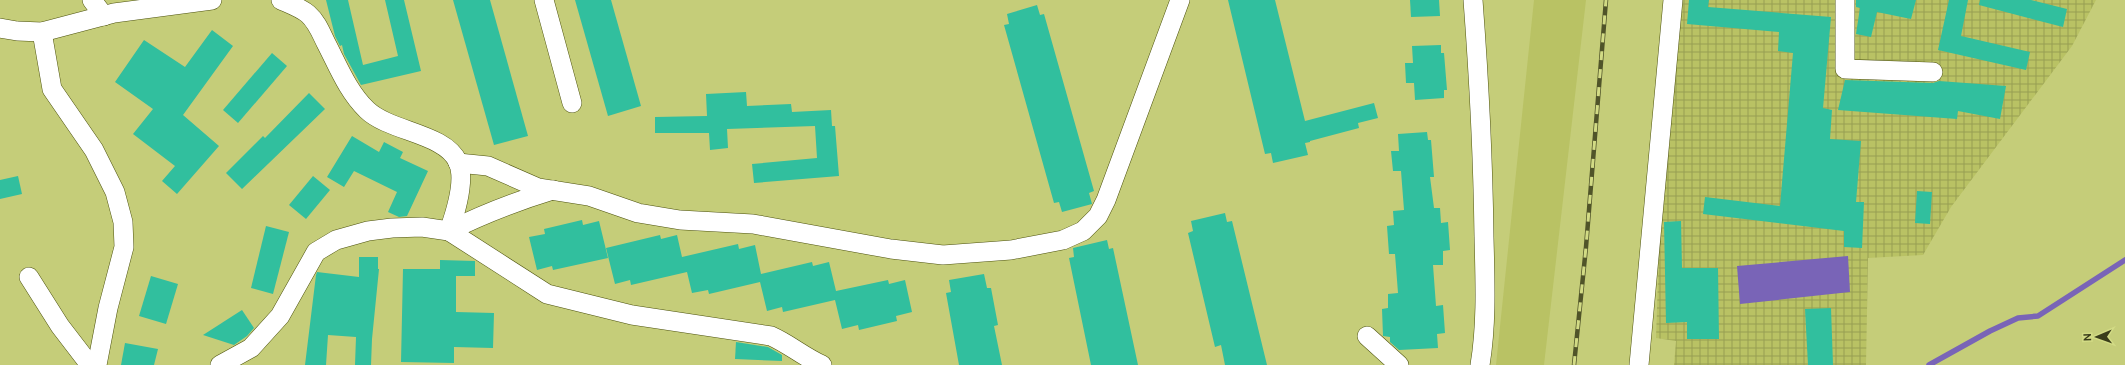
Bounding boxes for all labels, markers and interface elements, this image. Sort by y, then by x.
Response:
north arrow [2077,317,2117,357]
text: N [2081,333,2093,342]

